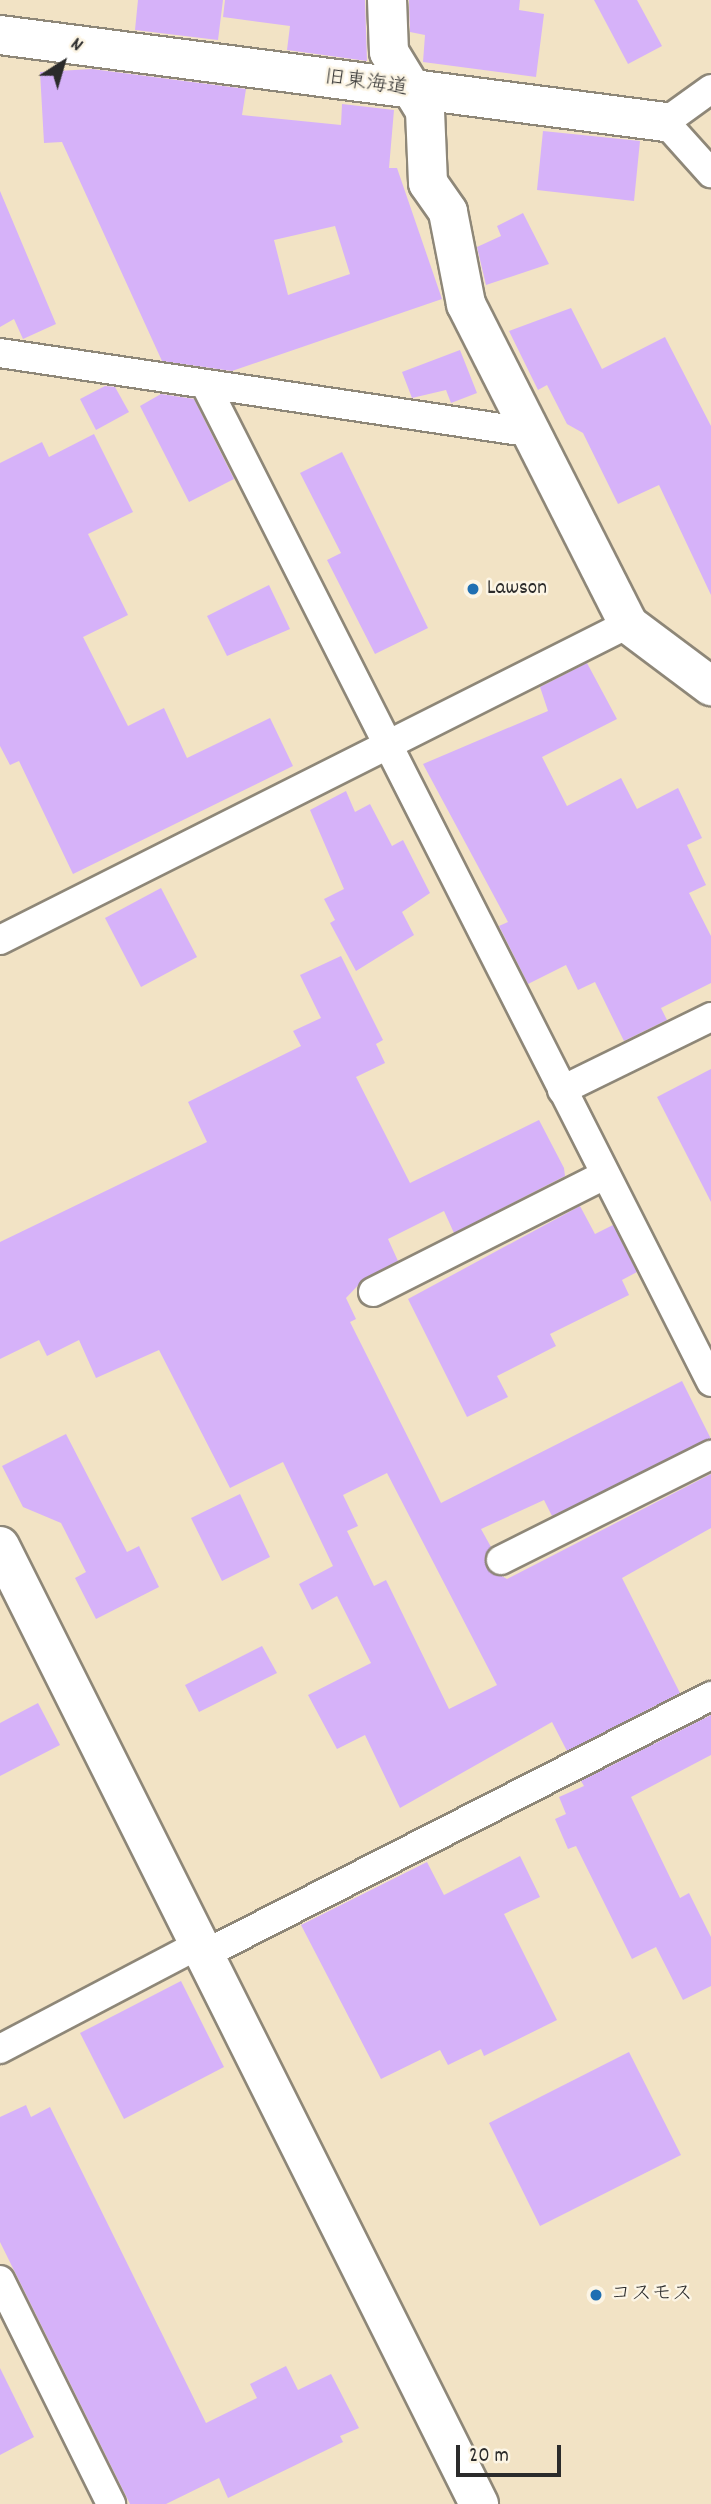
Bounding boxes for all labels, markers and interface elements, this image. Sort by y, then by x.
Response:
north arrow [28,28,98,98]
text: N [64,32,88,59]
street label: 旧東海道 [323,66,409,102]
place label: Lawson [487,576,547,602]
marker: Lawson [465,581,481,597]
place label: コスモス [610,2282,694,2308]
marker: コスモス [588,2287,604,2303]
scale bar [459,2430,564,2474]
text: 20 m [469,2442,509,2472]

